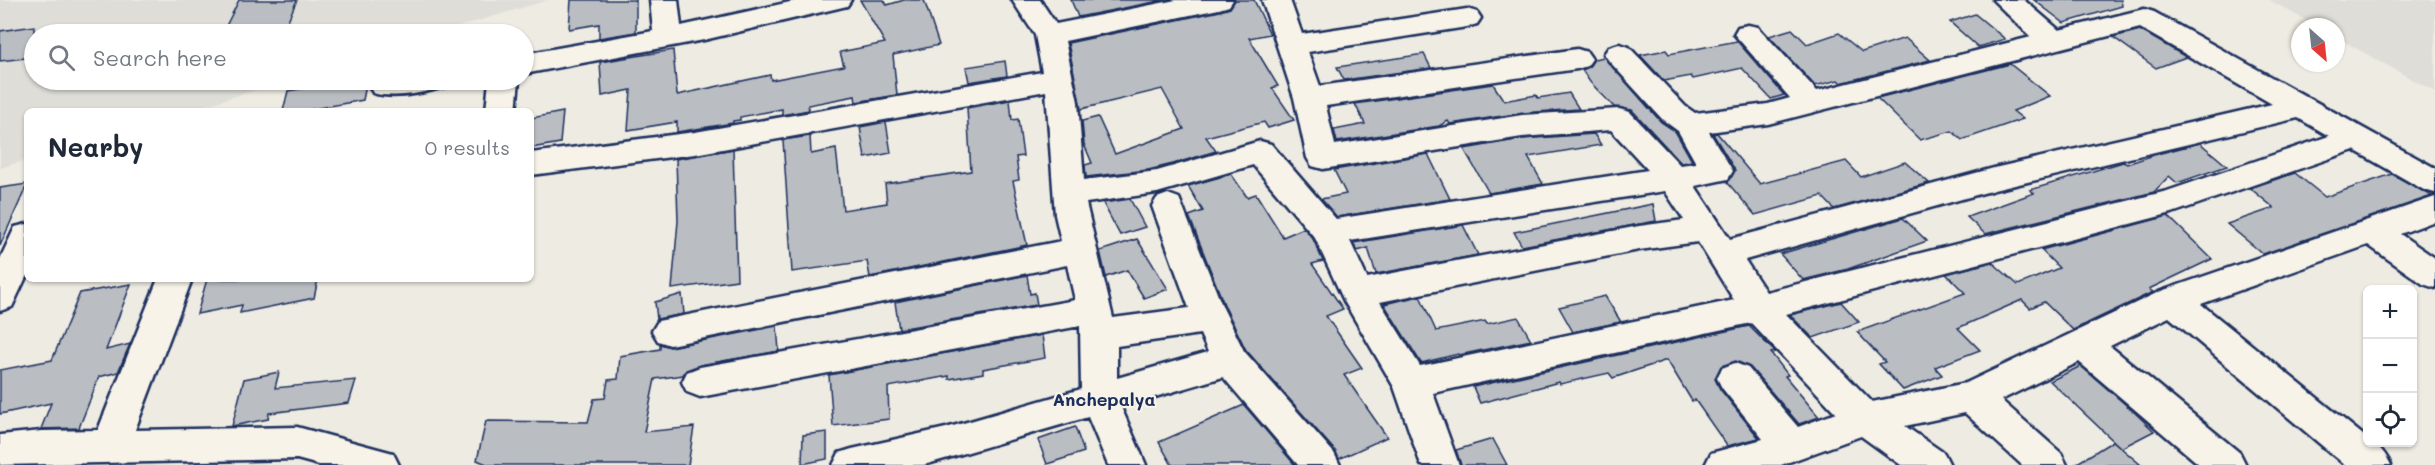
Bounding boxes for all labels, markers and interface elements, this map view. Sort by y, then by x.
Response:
north arrow [2291,18,2345,72]
search box [24,24,534,90]
icon: search [45,41,78,74]
text: Search here [93,43,227,72]
text: Nearby [48,130,143,164]
text: 0 results [425,134,510,160]
map controls [2363,285,2417,447]
button: + [2363,285,2417,339]
button: − [2363,339,2417,393]
district label: Anchepalya [1053,387,1155,411]
button: locate [2363,393,2417,447]

